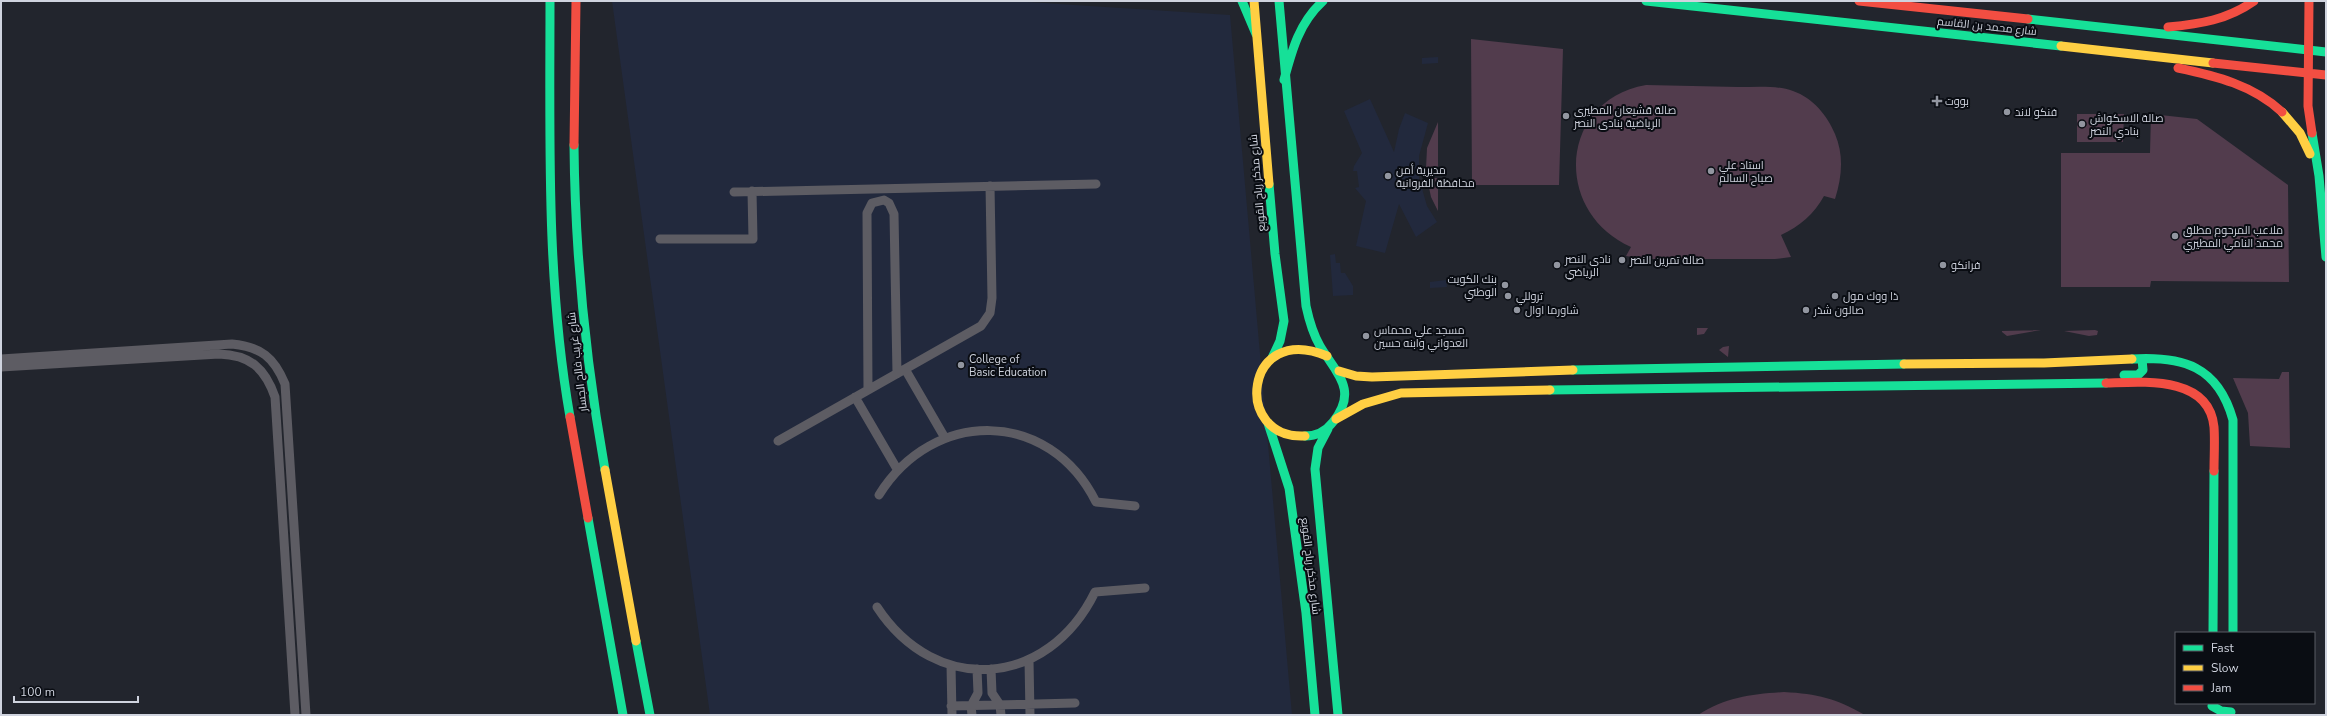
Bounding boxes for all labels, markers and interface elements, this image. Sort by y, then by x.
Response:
street label: شارع محمد بن القاسم [1936,14,2037,39]
place label: بووت [1945,94,1969,109]
marker: بووت [1932,96,1942,106]
place label: صالة قشيعان المطيرى الرياضية بنادى النصر [1573,103,1676,131]
place label: فنكو لاند [2015,105,2057,120]
marker: فنكو لاند [2002,107,2012,117]
marker: صالة قشيعان المطيرى الرياضية بنادى النصر [1561,111,1571,121]
place label: صالة الاسكواش بنادي النصر [2089,111,2164,140]
marker: صالة الاسكواش بنادي النصر [2077,119,2087,129]
street label: شارع مذكر رباح القوبع [1246,134,1269,232]
place label: استاد علي صباح السالم [1719,158,1773,186]
place label: مديرية أمن محافظة الفروانية [1396,163,1475,191]
marker: استاد علي صباح السالم [1706,166,1716,176]
marker: مديرية أمن محافظة الفروانية [1383,171,1393,181]
place label: ملاعب المرحوم مطلق محمد النامي المطيري [2183,223,2283,252]
marker: ملاعب المرحوم مطلق محمد النامي المطيري [2170,231,2180,241]
place label: نادي النصر الرياضي [1564,252,1611,280]
place label: صالة تمرين النصر [1629,253,1704,268]
marker: صالة تمرين النصر [1617,255,1627,265]
place label: فرانكو [1951,258,1980,273]
marker: نادي النصر الرياضي [1552,260,1562,270]
marker: فرانكو [1938,260,1948,270]
place label: بنك الكويت الوطني [1448,272,1497,301]
marker: بنك الكويت الوطني [1500,280,1510,290]
place label: تروللي [1516,289,1543,305]
place label: ذا ووك مول [1843,289,1898,304]
marker: تروللي [1503,291,1513,301]
marker: ذا ووك مول [1830,291,1840,301]
place label: شاورما اوال [1525,303,1579,318]
place label: صالون شذر [1813,303,1864,318]
marker: شاورما اوال [1512,305,1522,315]
marker: صالون شذر [1801,305,1811,315]
street label: شارع غريب فالح الجسار [564,311,591,414]
place label: مسجد علي محماس العدواني وابنه حسين [1374,323,1468,352]
marker: مسجد علي محماس العدواني وابنه حسين [1361,331,1371,341]
place label: College of Basic Education [969,352,1047,380]
marker: College of Basic Education [956,360,966,370]
street label: شارع مذكر رباح القوبع [1297,517,1324,615]
legend [2175,632,2315,704]
text: Fast [2211,640,2234,656]
text: Slow [2211,660,2239,676]
scale bar [14,678,138,704]
text: Jam [2210,680,2232,696]
text: 100 m [20,684,55,700]

